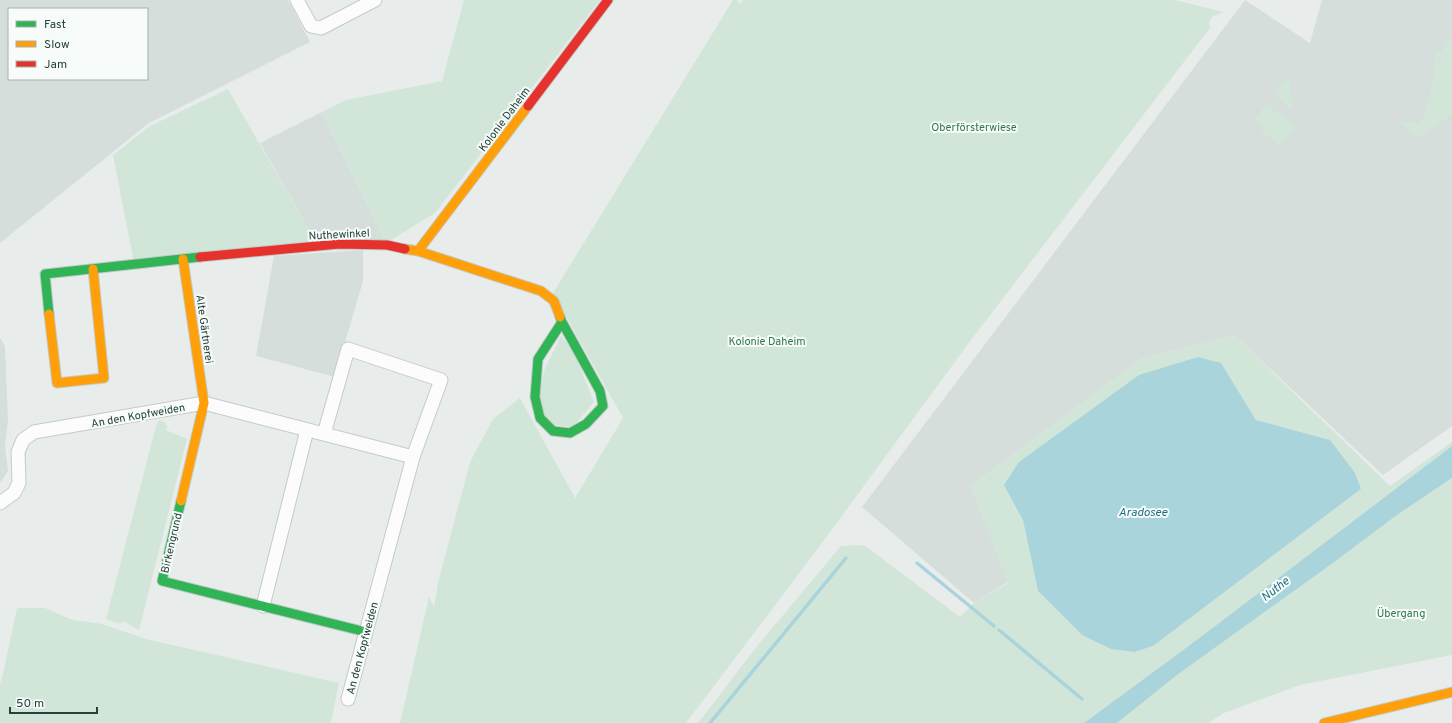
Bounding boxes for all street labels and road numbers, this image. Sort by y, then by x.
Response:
street label: Kolonie Daheim [476,85,534,155]
street label: Nuthewinkel [308,226,370,244]
street label: Alte Gärtnerei [192,294,216,365]
street label: An den Kopfweiden [90,401,186,431]
street label: Birkengrund [158,512,186,575]
street label: An den Kopfweiden [344,600,382,696]

